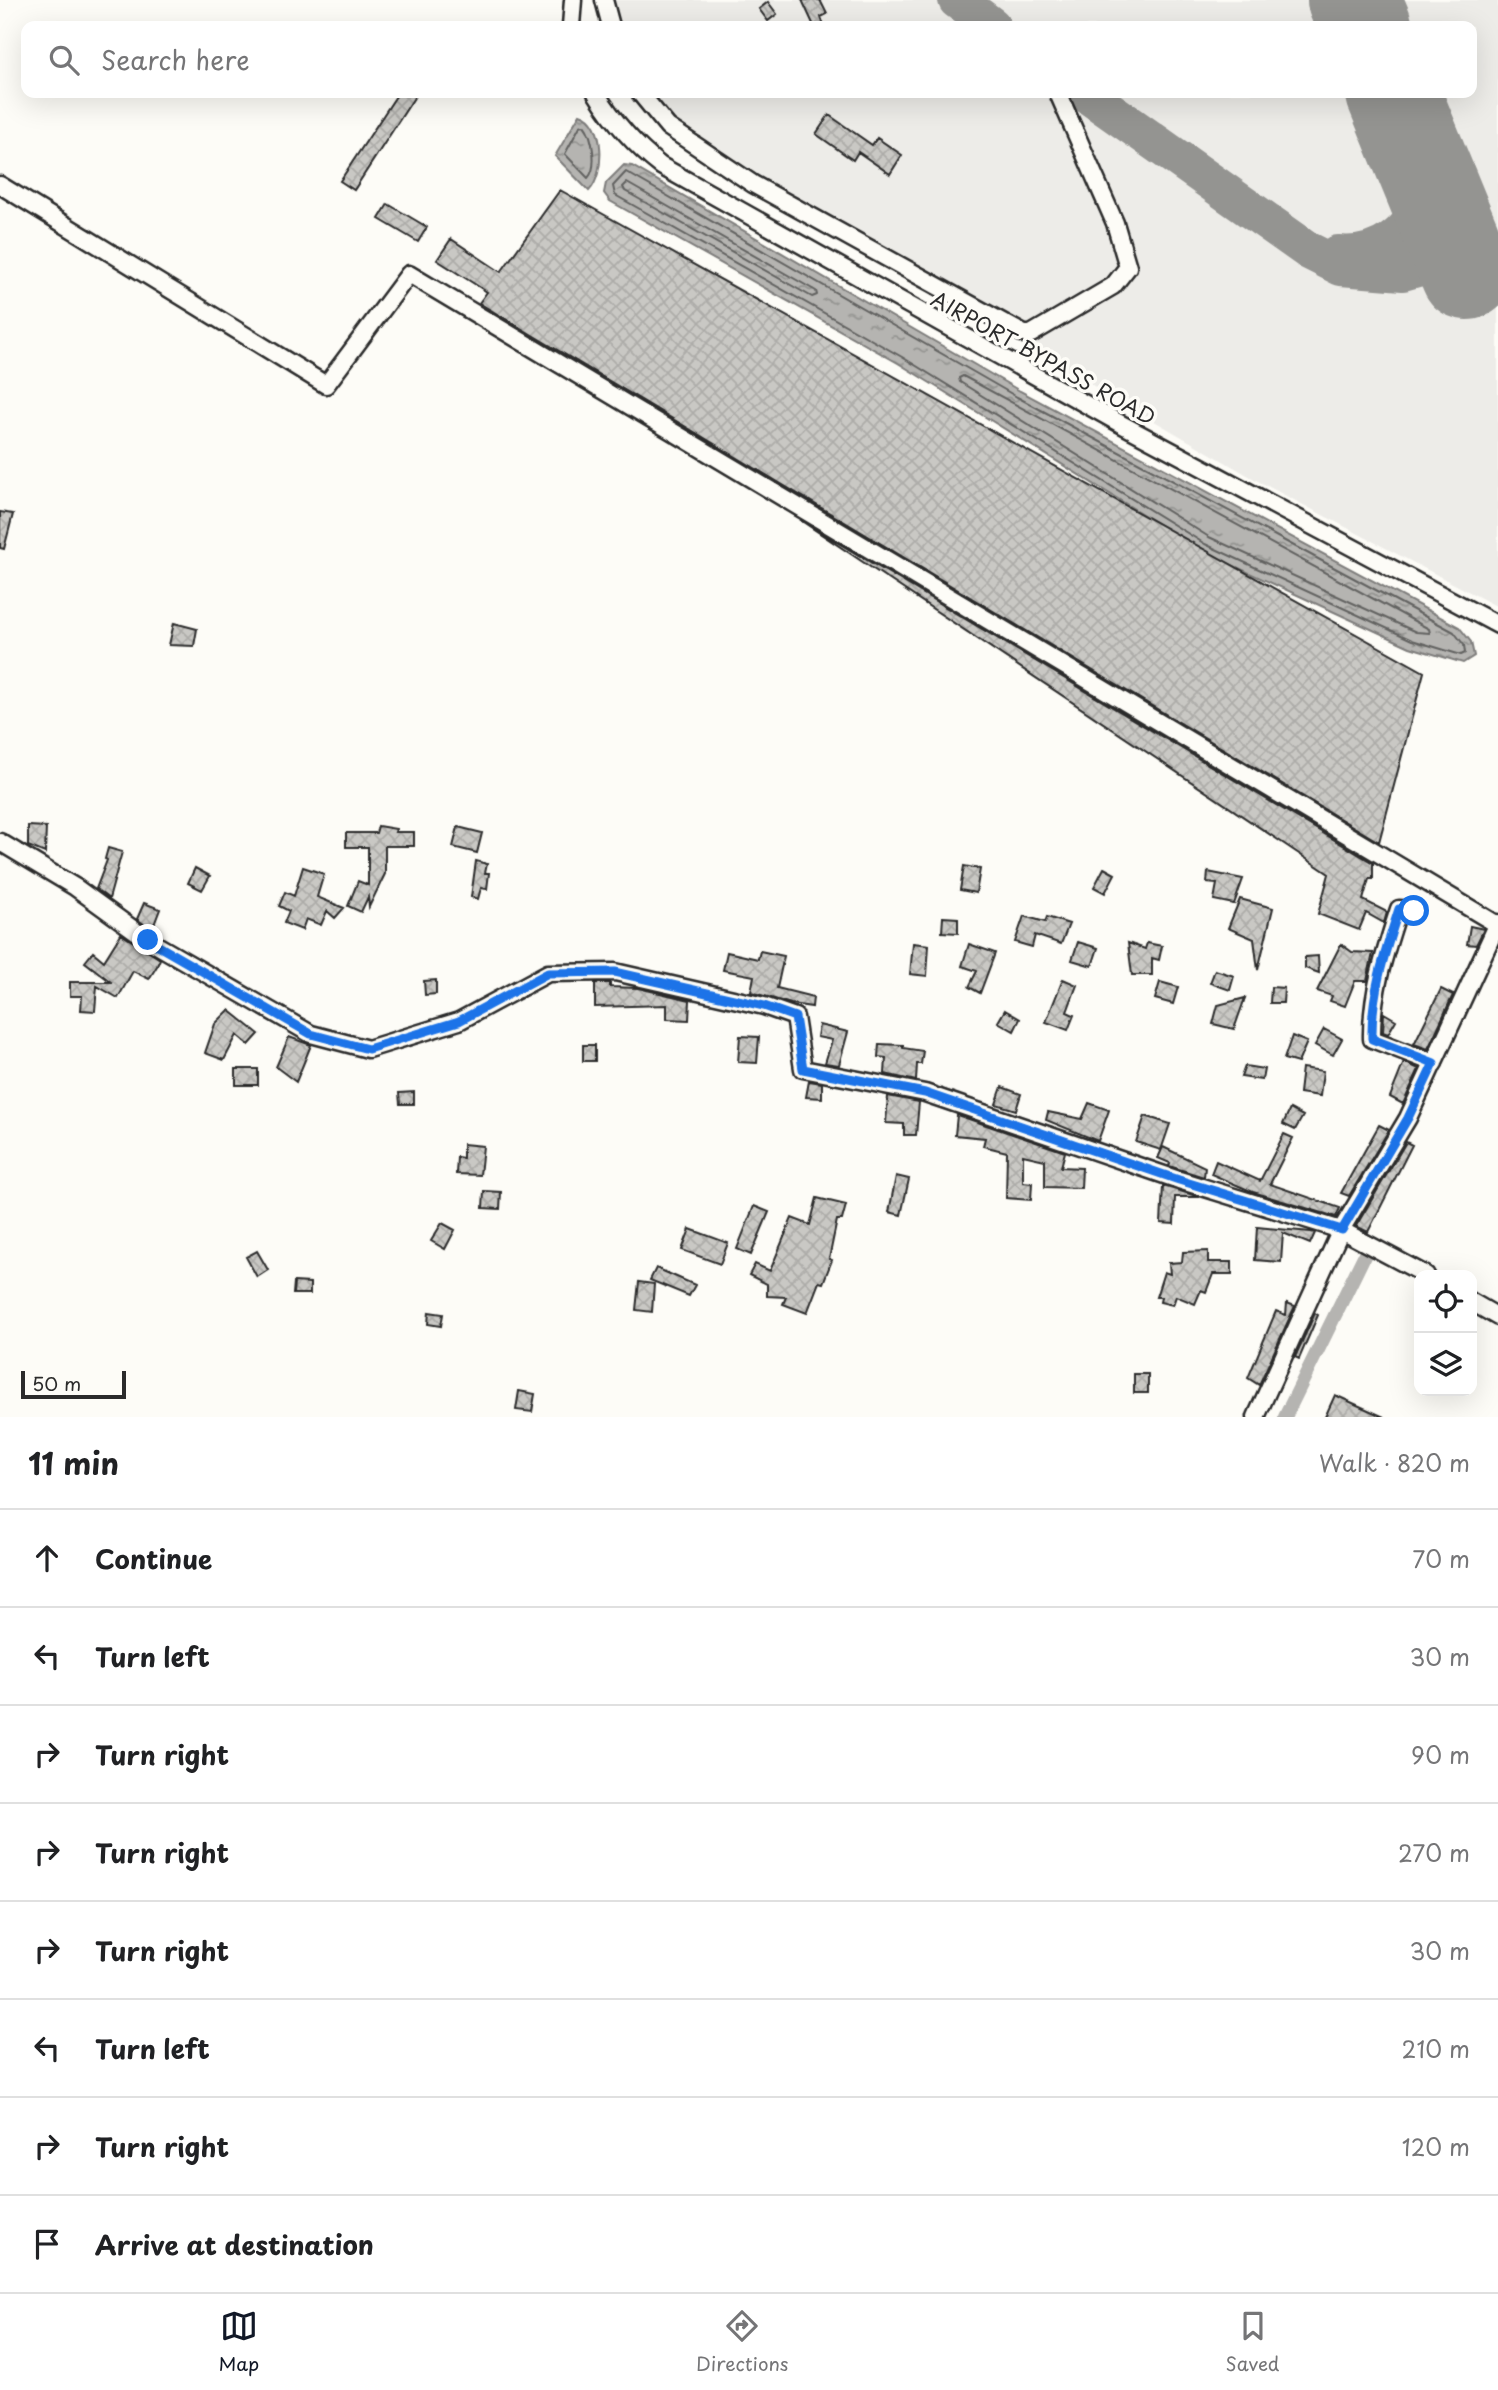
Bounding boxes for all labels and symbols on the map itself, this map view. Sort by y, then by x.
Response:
street label: AIRPORT BYPASS ROAD [926,282,1162,432]
route start [1398,895,1429,926]
route end [132,924,163,955]
scale bar [21,1368,126,1400]

